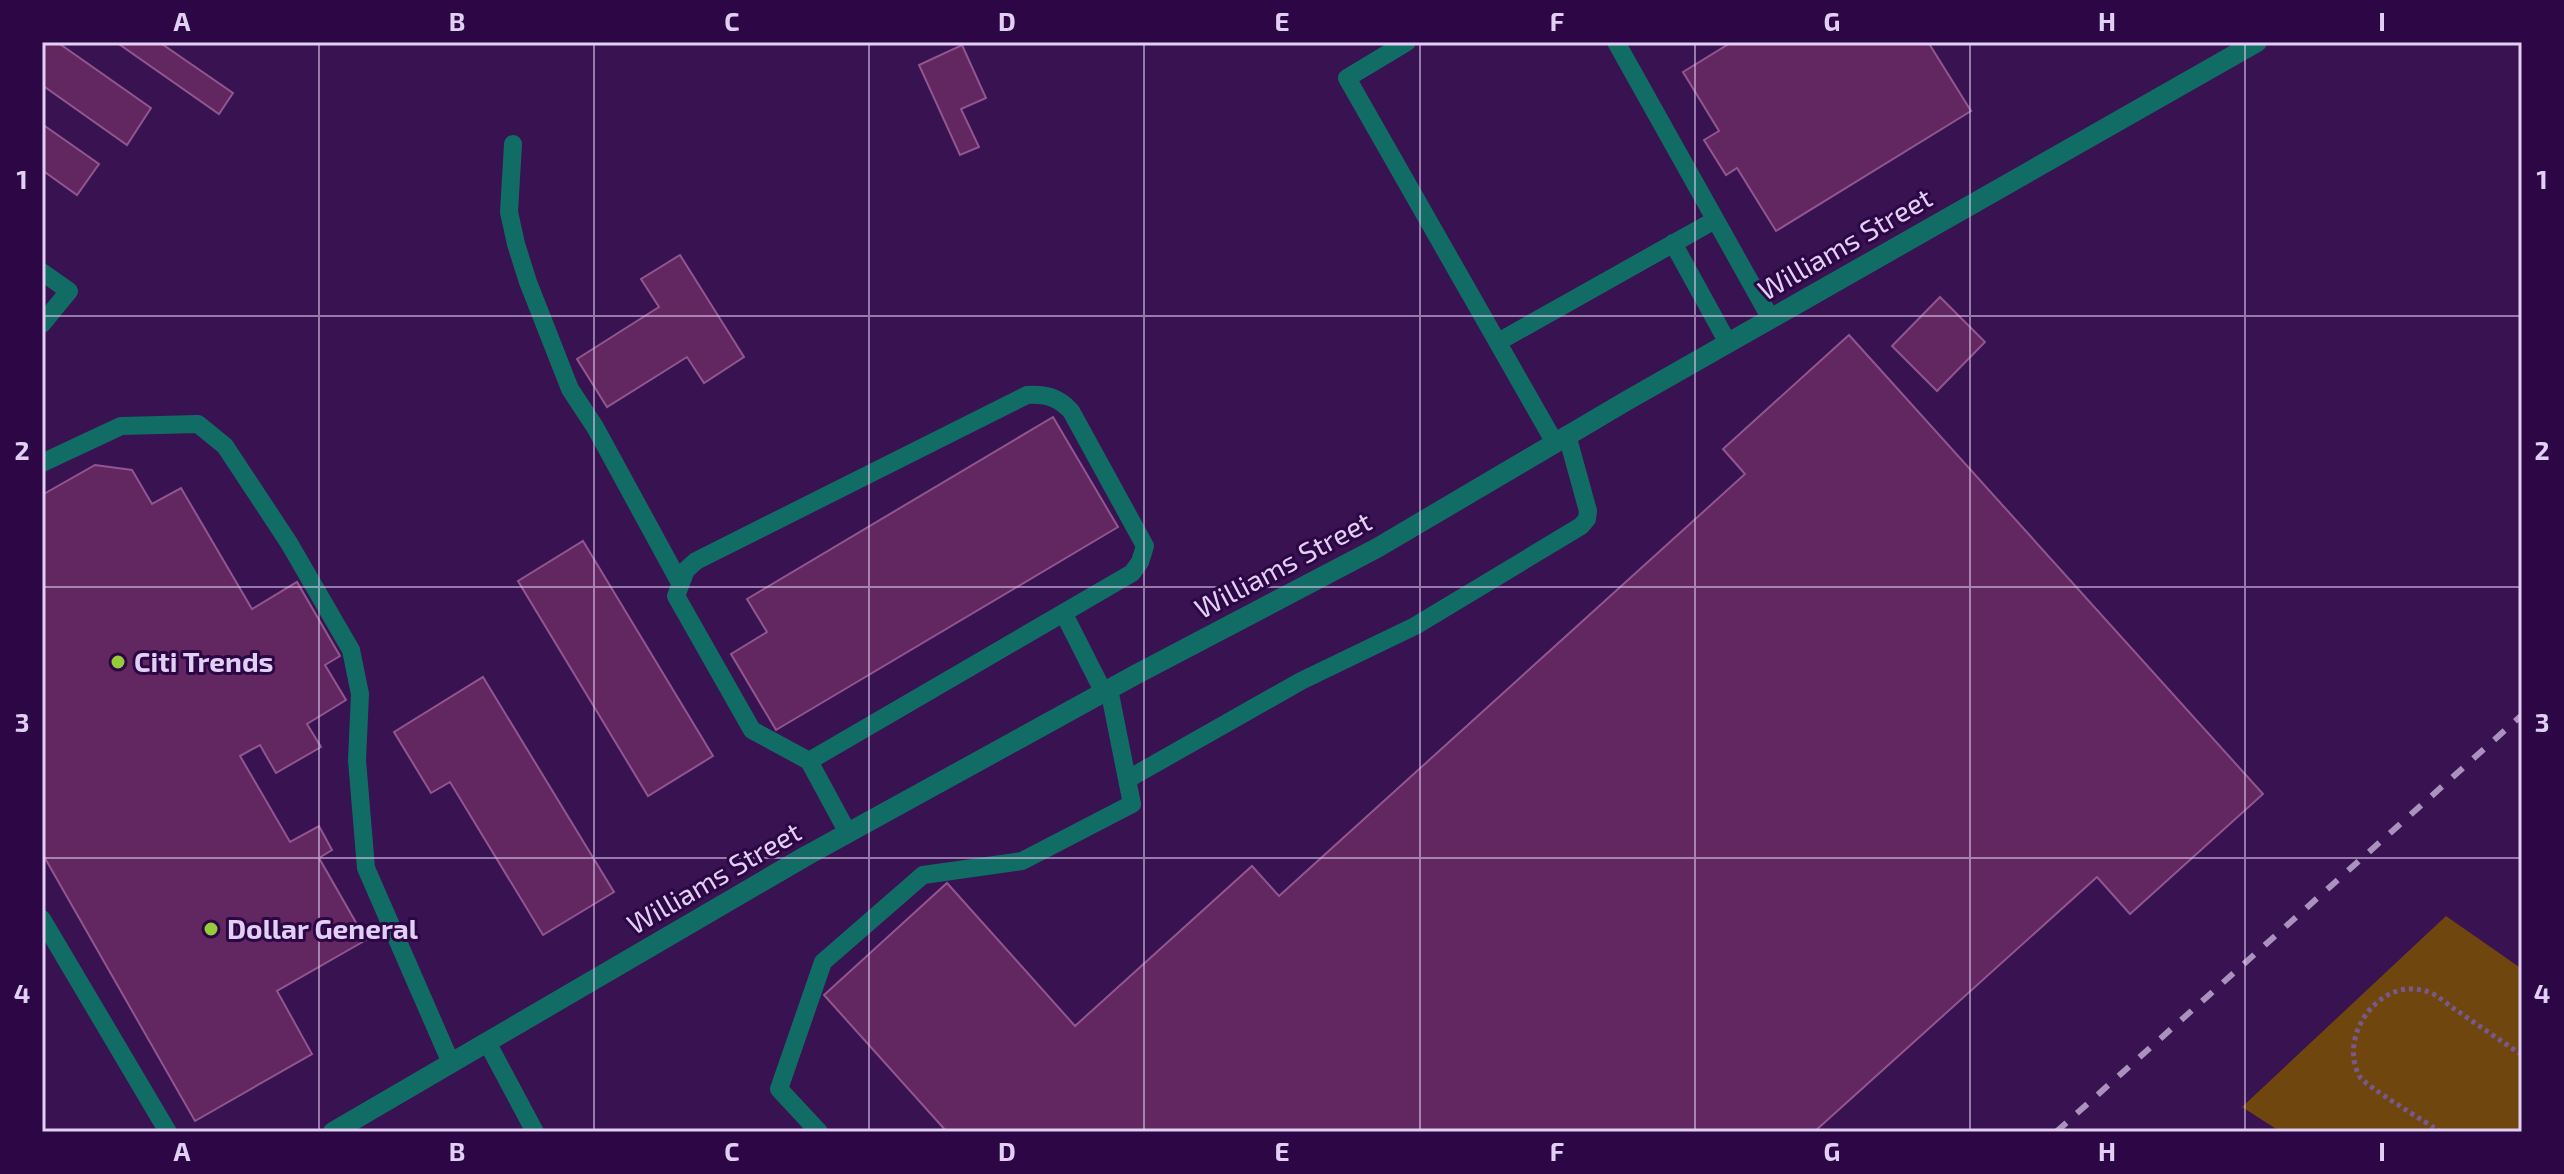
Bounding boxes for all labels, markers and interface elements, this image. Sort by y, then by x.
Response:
text: A [174,5,191,36]
text: B [449,5,465,36]
text: C [724,5,740,36]
text: D [998,5,1016,36]
text: E [1274,5,1290,36]
text: F [1550,5,1564,36]
text: G [1824,5,1840,36]
text: H [2098,5,2116,36]
text: I [2378,5,2386,36]
text: 1 [16,163,28,194]
text: 1 [2536,163,2548,194]
street label: Williams Street [1751,180,1938,307]
text: 2 [14,434,30,465]
text: 2 [2534,434,2550,465]
street label: Williams Street [1188,503,1377,625]
place label: Citi Trends [134,644,273,678]
marker: Citi Trends [109,653,127,671]
text: 3 [15,706,29,737]
text: 3 [2535,706,2549,737]
street label: Williams Street [620,814,807,941]
place label: Dollar General [227,911,419,945]
marker: Dollar General [202,920,220,938]
text: 4 [14,977,30,1008]
text: 4 [2534,977,2550,1008]
text: A [174,1135,191,1166]
text: B [449,1135,465,1166]
text: C [724,1135,740,1166]
text: D [998,1135,1016,1166]
text: E [1274,1135,1290,1166]
text: F [1550,1135,1564,1166]
text: G [1824,1135,1840,1166]
text: H [2098,1135,2116,1166]
text: I [2378,1135,2386,1166]

